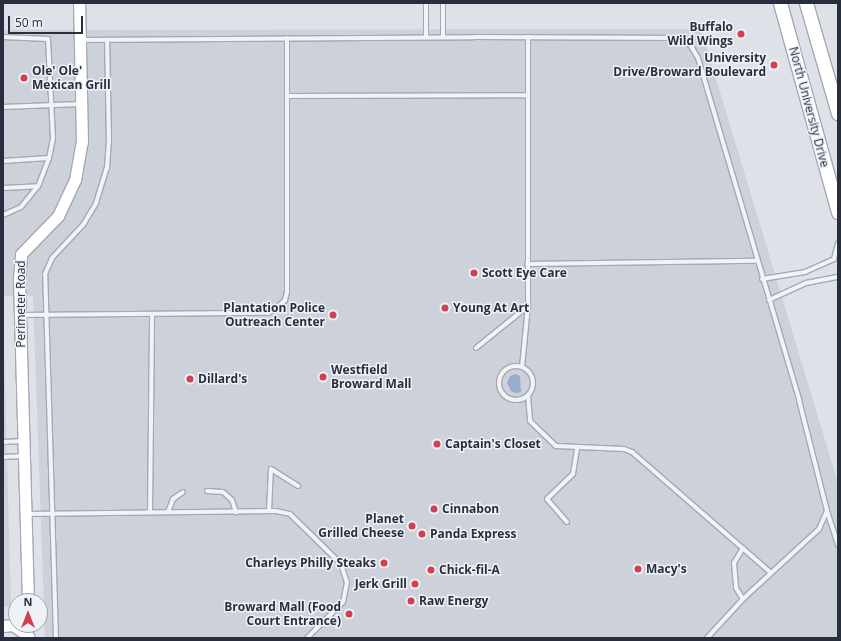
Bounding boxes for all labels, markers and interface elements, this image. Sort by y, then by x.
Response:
scale bar [10,8,85,34]
text: 50 m [15,14,43,31]
place label: Buffalo Wild Wings [667,20,733,48]
marker: Buffalo Wild Wings [736,29,746,39]
street label: North University Drive [786,45,832,169]
place label: University Drive/Broward Boulevard [613,51,766,79]
marker: University Drive/Broward Boulevard [769,60,779,70]
place label: Ole' Ole' Mexican Grill [32,64,111,92]
marker: Ole' Ole' Mexican Grill [19,73,29,83]
street label: Perimeter Road [14,260,28,348]
place label: Scott Eye Care [482,266,567,280]
marker: Scott Eye Care [469,268,479,278]
place label: Plantation Police Outreach Center [223,301,325,329]
place label: Young At Art [453,301,529,315]
marker: Young At Art [440,303,450,313]
marker: Plantation Police Outreach Center [328,310,338,320]
place label: Westfield Broward Mall [331,363,412,391]
place label: Dillard's [198,372,247,386]
marker: Westfield Broward Mall [318,372,328,382]
marker: Dillard's [185,374,195,384]
place label: Captain's Closet [445,437,541,451]
marker: Captain's Closet [432,439,442,449]
place label: Cinnabon [442,502,499,516]
marker: Cinnabon [429,504,439,514]
place label: Planet Grilled Cheese [318,512,404,540]
marker: Planet Grilled Cheese [407,521,417,531]
place label: Panda Express [430,527,516,541]
marker: Panda Express [417,529,427,539]
place label: Charleys Philly Steaks [245,556,376,570]
marker: Charleys Philly Steaks [379,558,389,568]
place label: Macy's [646,562,687,576]
place label: Chick-fil-A [439,563,500,577]
marker: Macy's [633,564,643,574]
marker: Chick-fil-A [426,565,436,575]
place label: Jerk Grill [355,577,407,591]
marker: Jerk Grill [410,579,420,589]
north arrow [8,593,48,633]
text: N [24,594,32,609]
place label: Raw Energy [419,594,488,608]
marker: Raw Energy [406,596,416,606]
place label: Broward Mall (Food Court Entrance) [224,600,341,628]
marker: Broward Mall (Food Court Entrance) [344,609,354,619]

